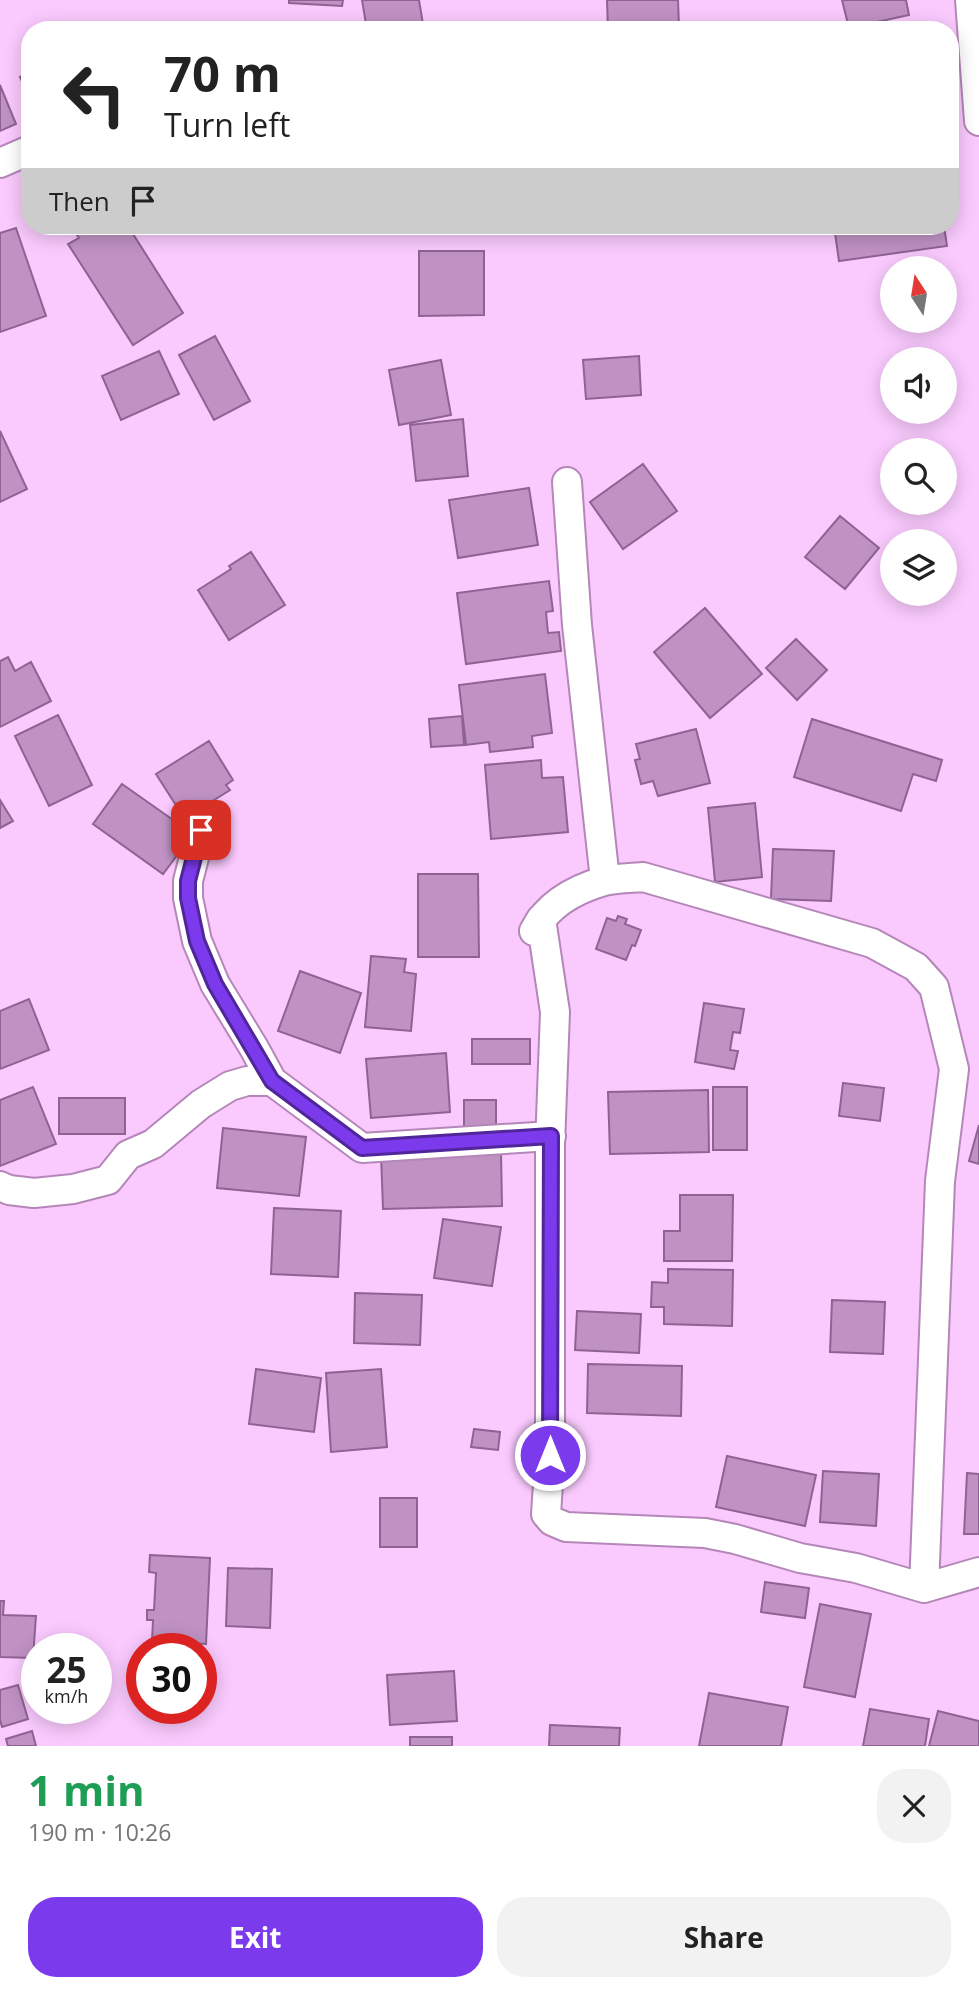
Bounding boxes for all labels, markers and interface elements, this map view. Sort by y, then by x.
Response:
text: 70 m [164,40,281,106]
icon: left [49,49,140,140]
text: Turn left [164,103,290,146]
icon: arrive [124,182,162,220]
text: Then [49,183,110,219]
north arrow [880,256,957,332]
map controls [880,256,957,606]
button: sound [880,347,957,424]
button: search [880,438,957,515]
button: layers [880,529,957,606]
pin [171,800,231,860]
icon: arrive [182,811,220,849]
position arrow [513,1418,587,1492]
speed limit sign: 30 [126,1633,217,1724]
text: 25 [46,1646,87,1693]
text: km/h [45,1684,88,1708]
text: 1 min [28,1761,145,1818]
button: close [877,1769,951,1843]
text: 190 m · 10:26 [28,1816,171,1848]
button: Exit [28,1897,483,1977]
button: Share [497,1897,951,1977]

